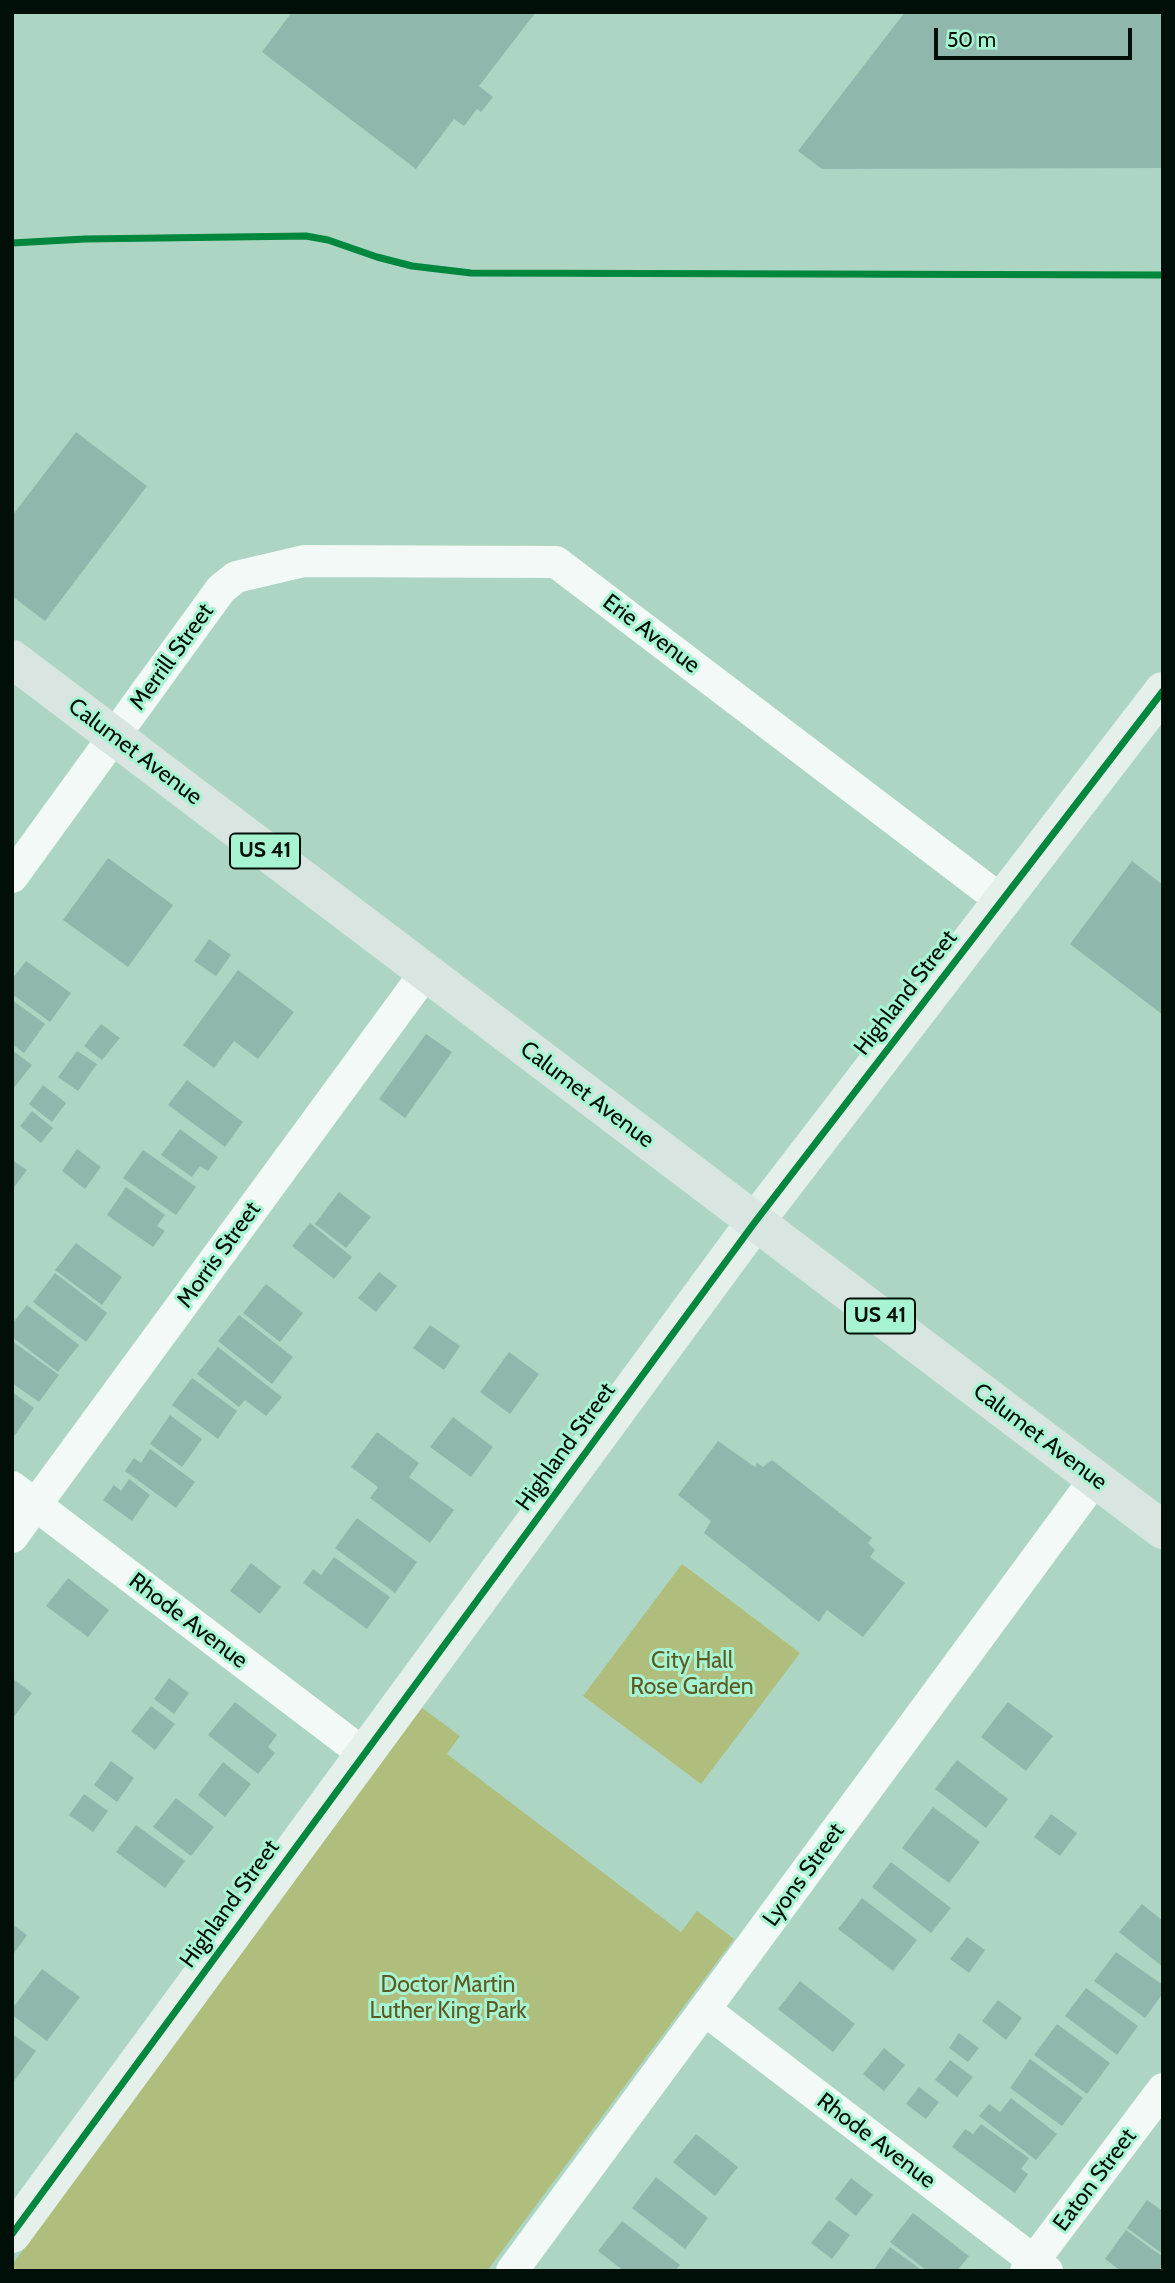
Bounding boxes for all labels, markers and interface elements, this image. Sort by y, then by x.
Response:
scale bar [937,14,1135,58]
text: 50 m [947,27,996,52]
street label: Erie Avenue [597,589,705,679]
street label: Merrill Street [124,598,220,716]
street label: Calumet Avenue [63,693,207,811]
road number: US 41 [230,834,300,868]
street label: Highland Street [849,925,963,1061]
street label: Calumet Avenue [515,1036,659,1154]
street label: Morris Street [171,1197,267,1313]
road number: US 41 [845,1298,915,1334]
street label: Highland Street [510,1378,622,1516]
street label: Calumet Avenue [968,1378,1112,1496]
street label: Rhode Avenue [123,1567,253,1675]
park label: City Hall Rose Garden [630,1647,754,1701]
street label: Lyons Street [757,1818,851,1932]
street label: Highland Street [174,1835,286,1973]
park label: Doctor Martin Luther King Park [369,1971,527,2025]
street label: Rhode Avenue [811,2087,941,2195]
street label: Eaton Street [1048,2123,1142,2237]

